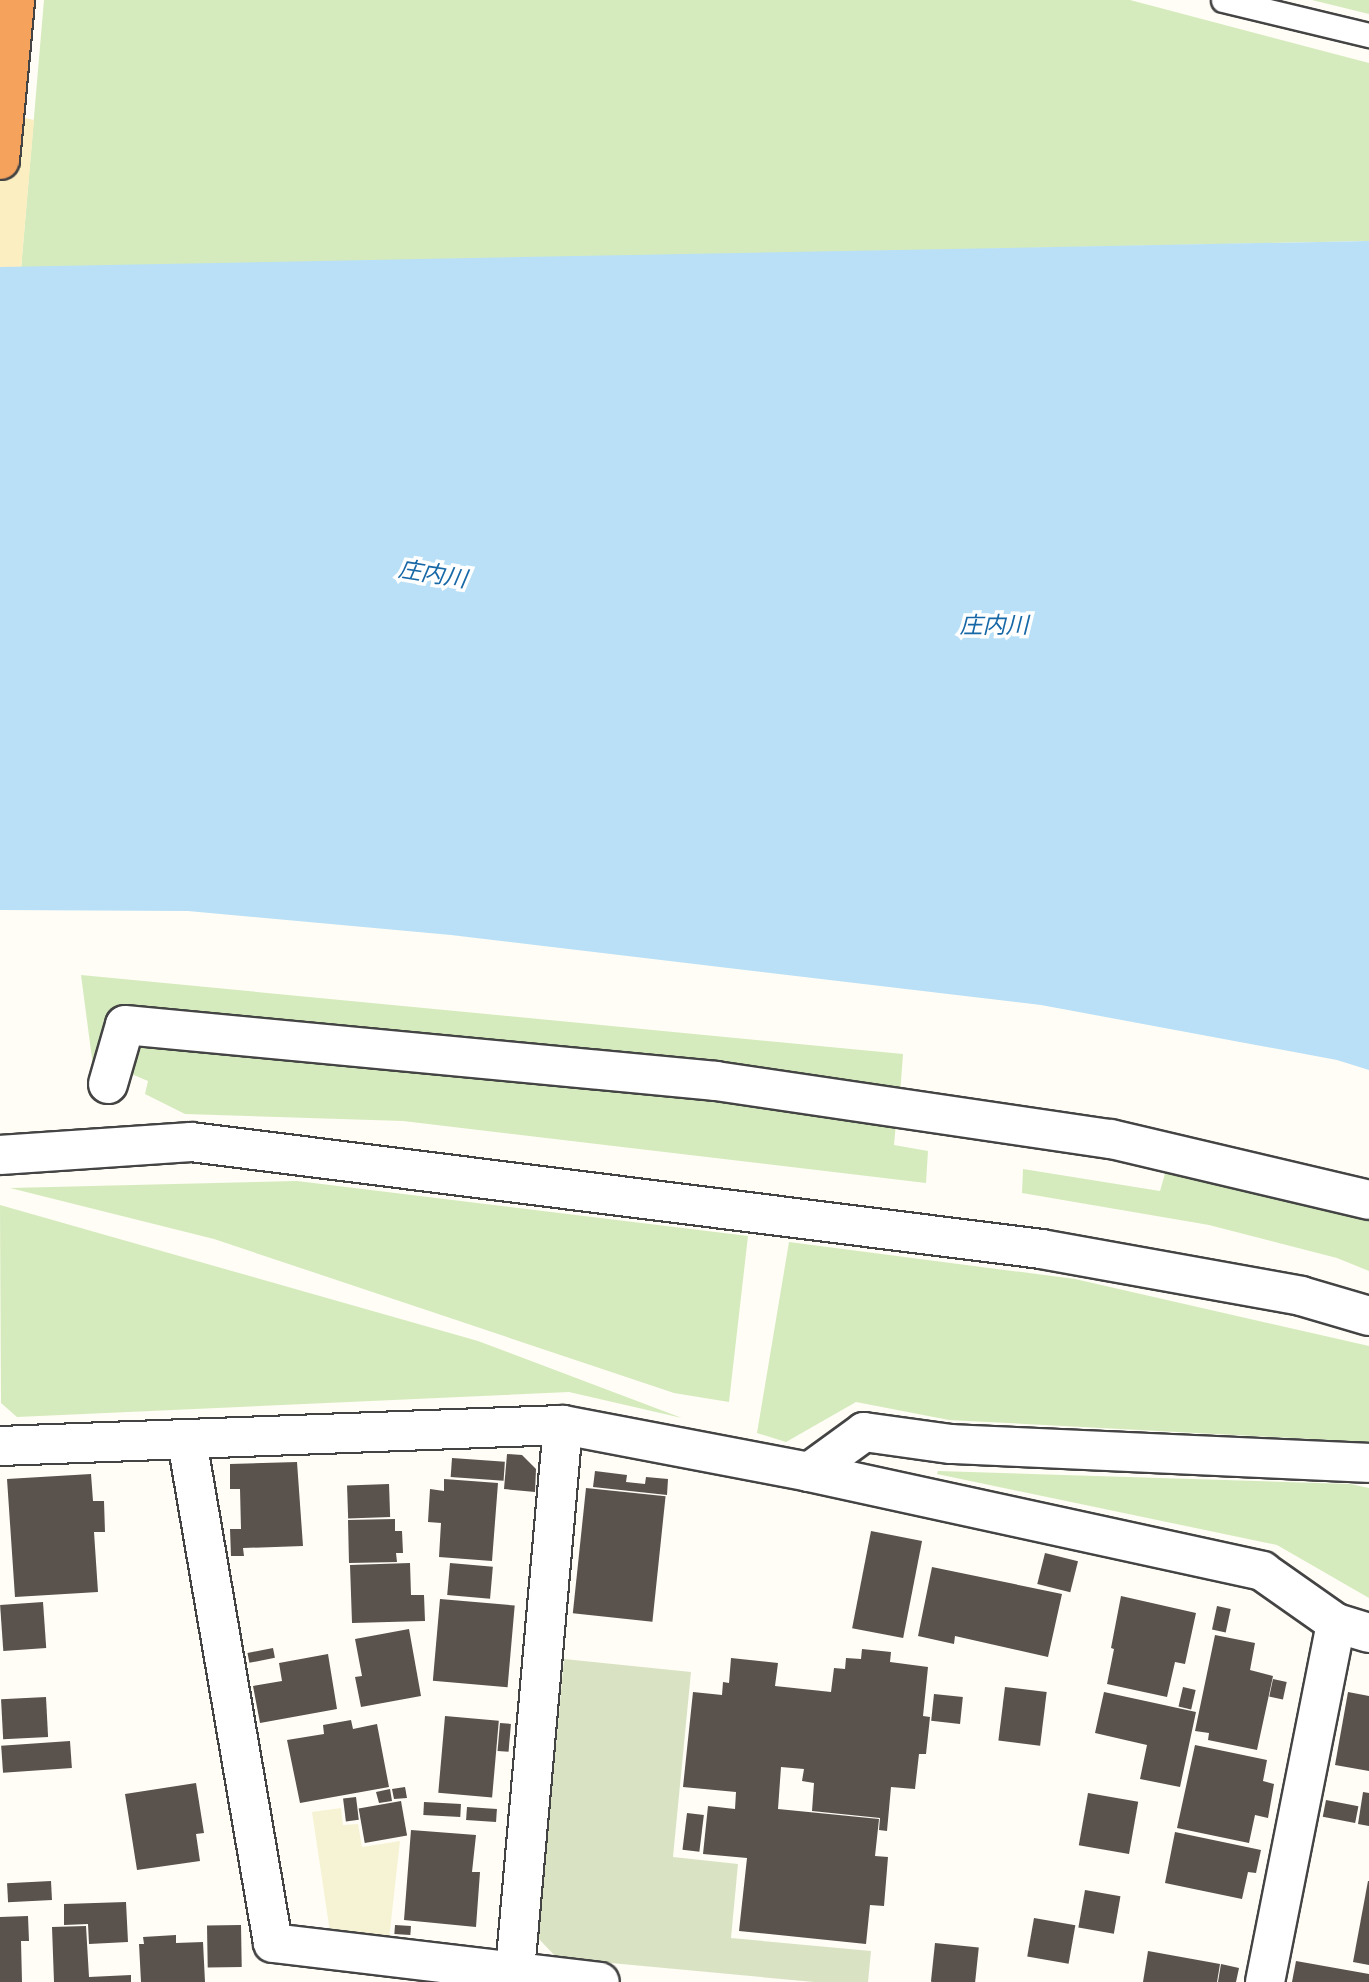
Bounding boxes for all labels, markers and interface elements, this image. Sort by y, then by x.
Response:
water label: 庄内川 [397,553,469,591]
water label: 庄内川 [960,609,1028,637]

